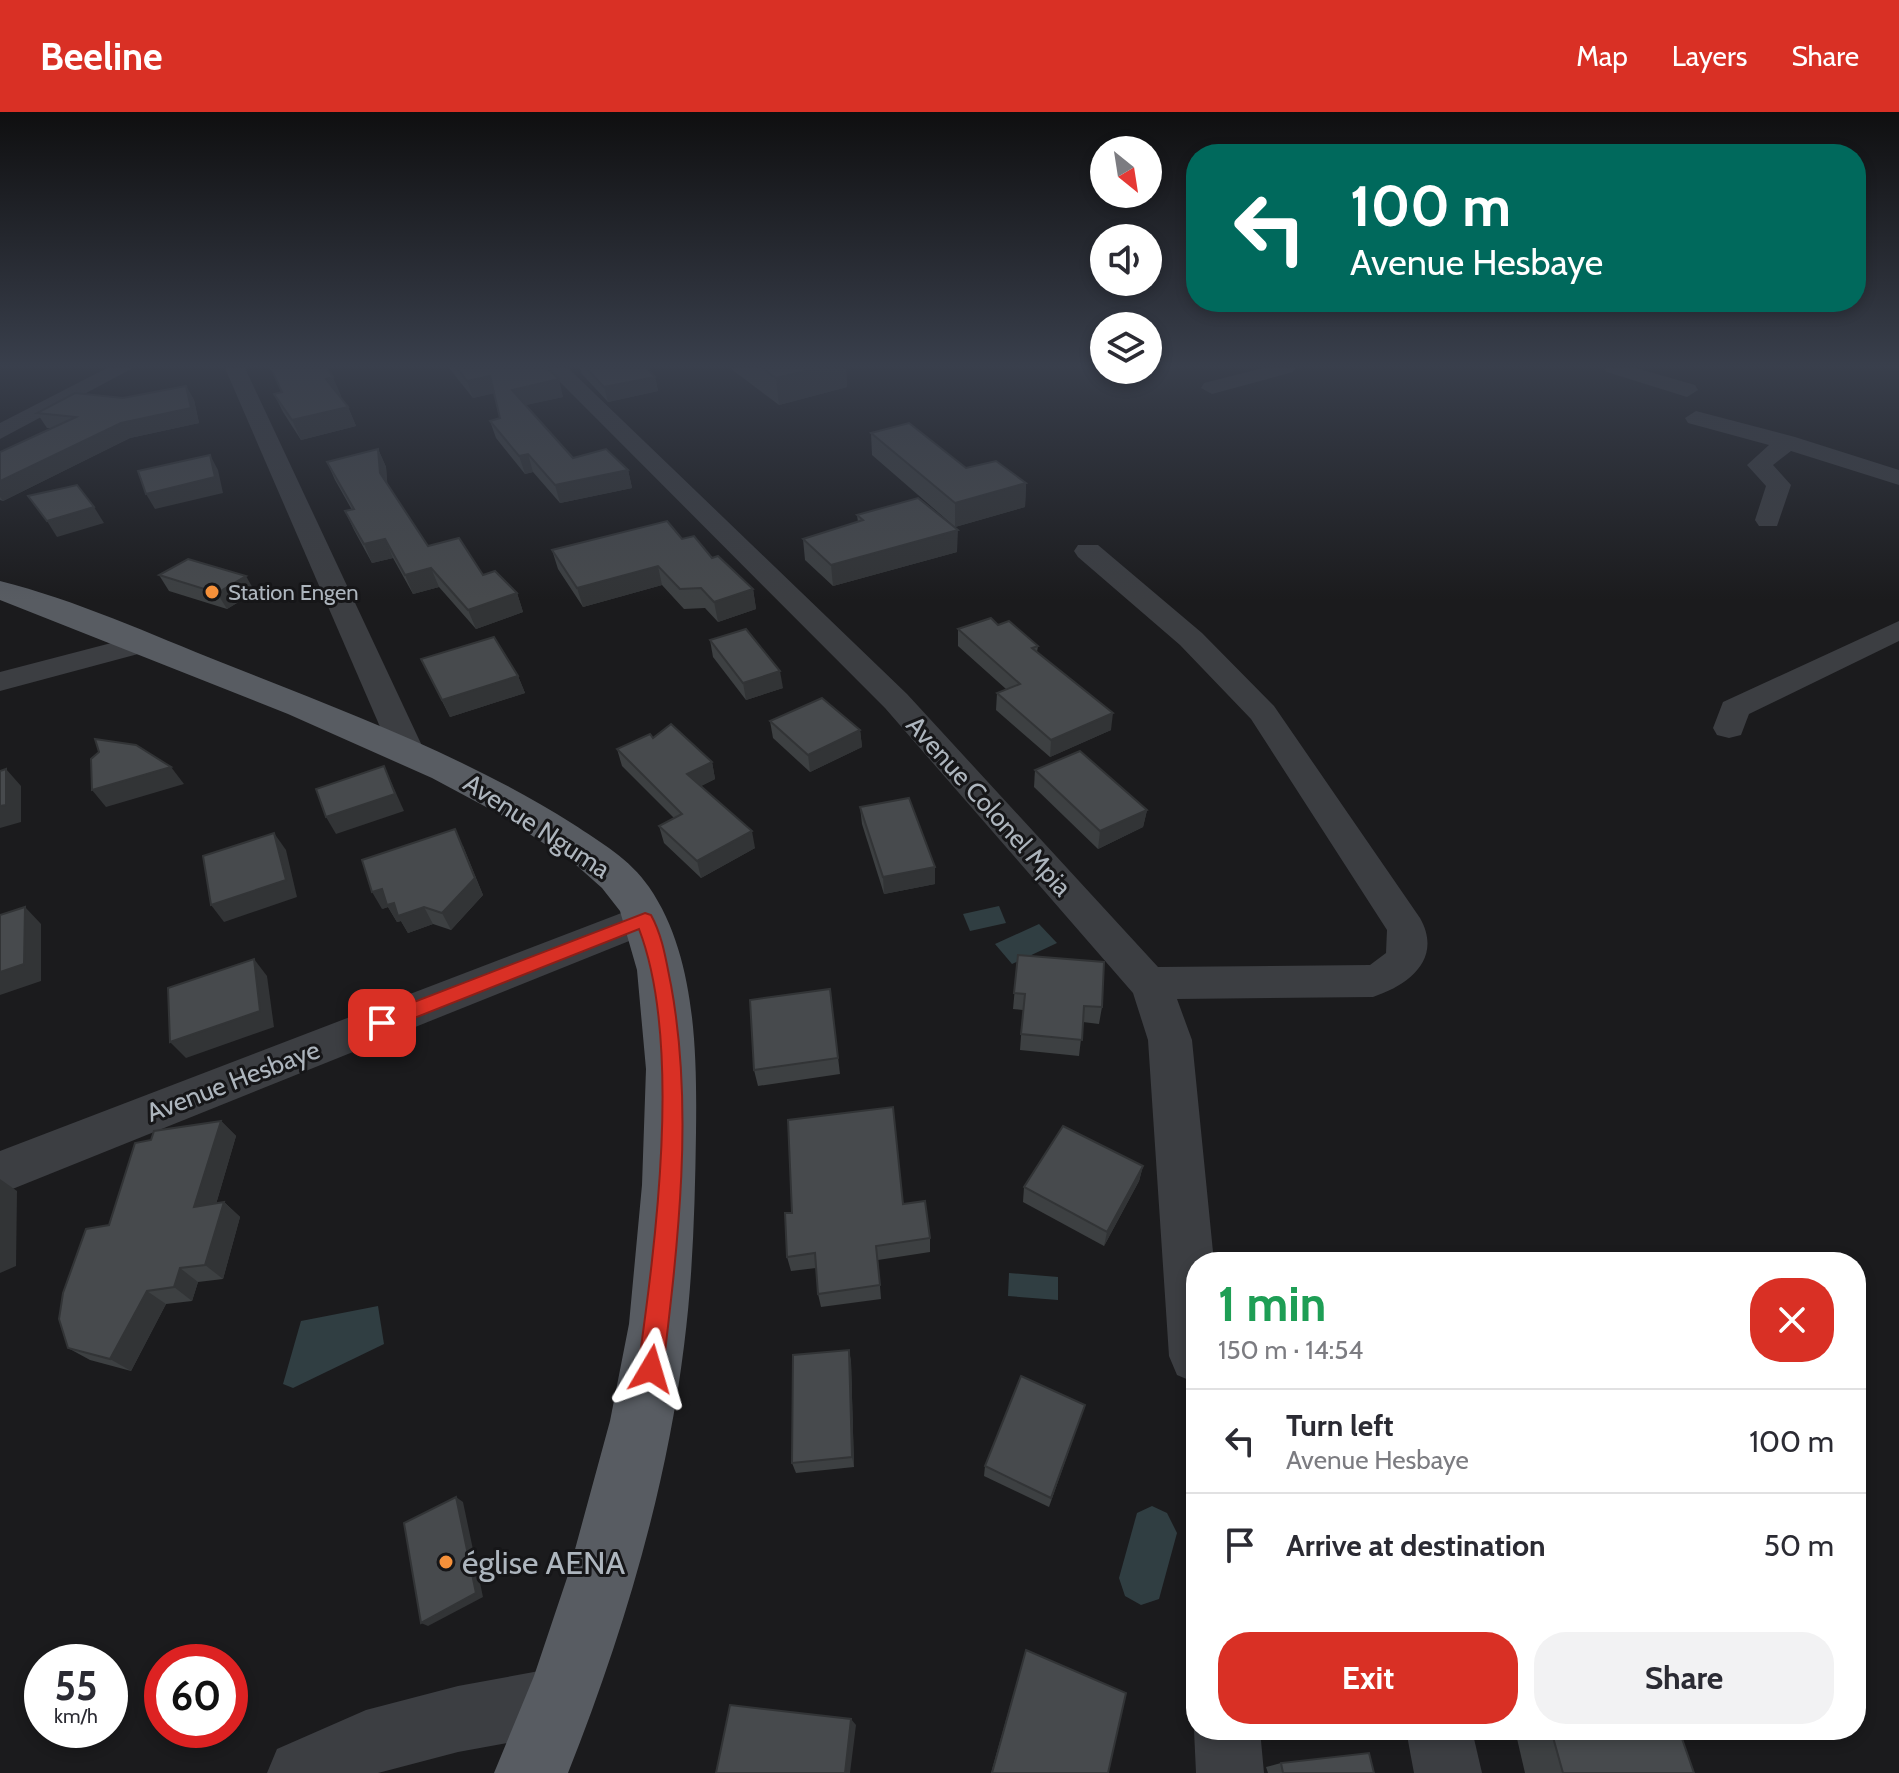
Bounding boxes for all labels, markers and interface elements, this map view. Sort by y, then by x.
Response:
text: Beeline [40,33,163,80]
text: Map [1576,39,1628,73]
text: Layers [1672,39,1747,73]
text: Share [1791,39,1859,73]
north arrow [1090,136,1162,208]
map controls [1090,136,1162,384]
text: 100 m [1350,172,1511,240]
icon: left [1218,176,1322,280]
button: sound [1090,224,1162,296]
text: Avenue Hesbaye [1350,240,1603,284]
button: layers [1090,312,1162,384]
place label: Station Engen [228,579,359,606]
marker: Station Engen [203,583,221,601]
street label: Avenue Colonel Mpia [900,709,1079,903]
street label: Avenue Nguma [458,767,617,885]
pin [348,989,416,1057]
icon: arrive [360,1001,404,1045]
street label: Avenue Hesbaye [142,1033,324,1129]
text: 1 min [1218,1275,1326,1333]
button: close [1750,1278,1834,1362]
position arrow [609,1327,693,1411]
text: 150 m · 14:54 [1218,1334,1363,1366]
text: Turn left [1286,1407,1394,1444]
icon: left [1218,1419,1262,1463]
text: 100 m [1749,1423,1834,1460]
text: Avenue Hesbaye [1286,1444,1469,1476]
icon: arrive [1218,1523,1262,1567]
text: Arrive at destination [1286,1527,1546,1564]
text: 50 m [1764,1527,1834,1564]
place label: église AENA [462,1543,625,1582]
marker: église AENA [437,1553,455,1571]
button: Exit [1218,1632,1518,1724]
button: Share [1534,1632,1834,1724]
speed limit sign: 60 [144,1644,248,1748]
text: 55 [55,1661,97,1710]
text: km/h [54,1704,98,1728]

